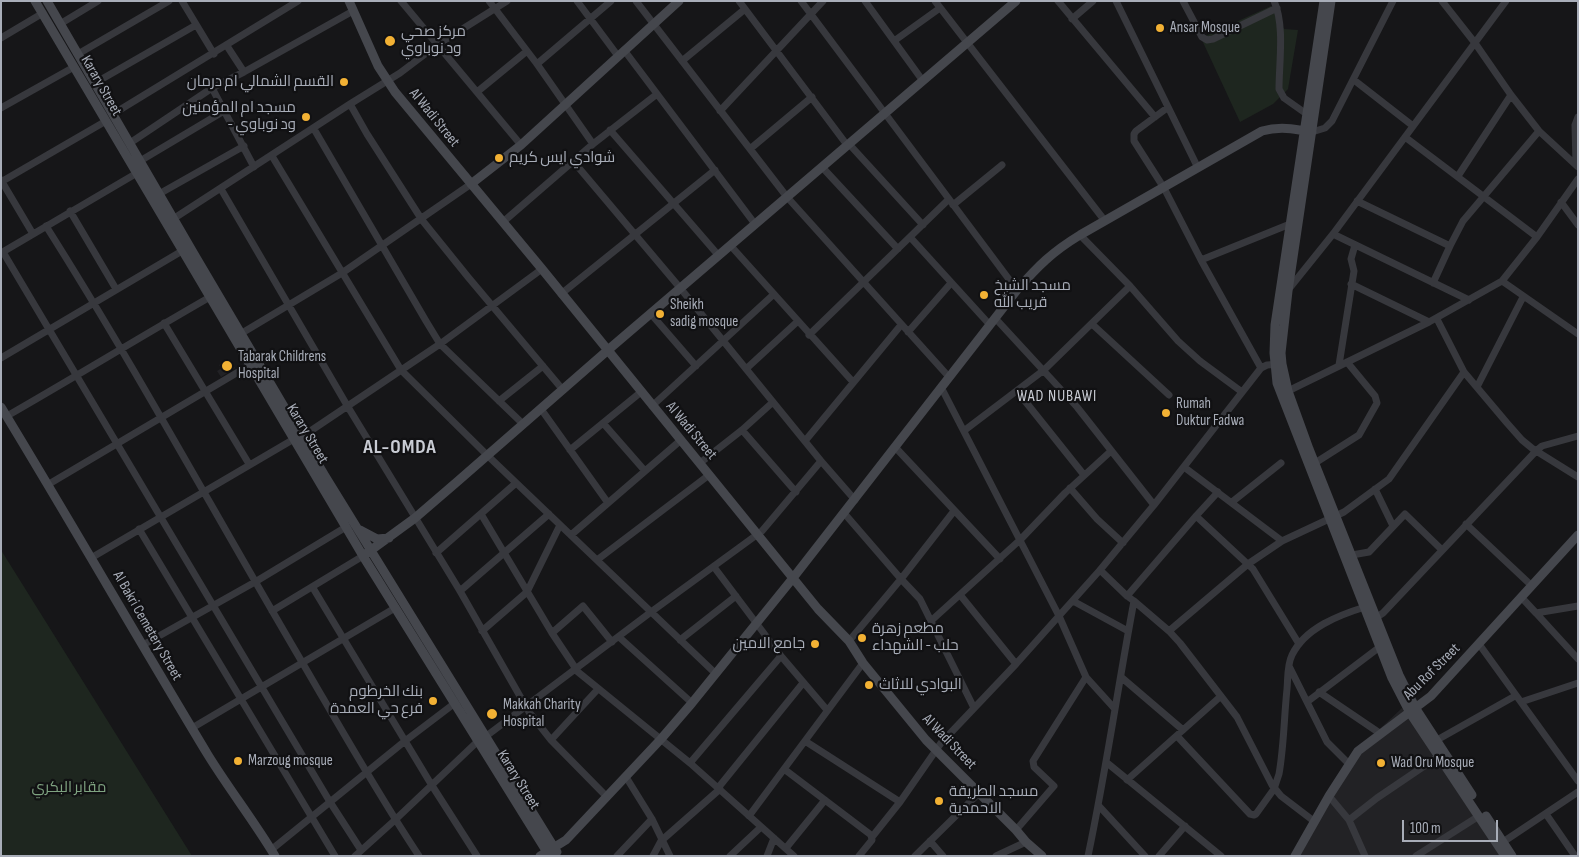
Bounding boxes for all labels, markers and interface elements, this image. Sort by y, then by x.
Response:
place label: Ansar Mosque [1170,19,1240,37]
marker: Ansar Mosque [1154,22,1166,34]
place label: مركز صحي ود نوباوي [401,23,466,58]
marker: مركز صحي ود نوباوي [383,34,397,48]
street label: Karary Street [77,53,125,119]
place label: القسم الشمالي ام درمان [187,73,334,91]
marker: القسم الشمالي ام درمان [338,76,350,88]
street label: Al Wadi Street [405,85,463,151]
place label: مسجد ام المؤمنين - ود نوباوي [182,99,296,134]
marker: مسجد ام المؤمنين - ود نوباوي [300,111,312,123]
place label: شوادي ايس كريم [509,149,615,167]
marker: شوادي ايس كريم [493,152,505,164]
place label: مسجد الشيخ قريب الله [994,277,1071,312]
marker: مسجد الشيخ قريب الله [978,289,990,301]
place label: Sheikh sadig mosque [670,296,738,331]
marker: Sheikh sadig mosque [654,308,666,320]
place label: Tabarak Childrens Hospital [238,348,326,383]
marker: Tabarak Childrens Hospital [220,359,234,373]
district label: WAD NUBAWI [1015,387,1099,407]
place label: Rumah Duktur Fadwa [1176,395,1244,430]
street label: Al Wadi Street [662,398,720,464]
street label: Karary Street [282,401,332,467]
marker: Rumah Duktur Fadwa [1160,407,1172,419]
district label: AL-OMDA [362,436,438,460]
street label: Al Bakri Cemetery Street [108,568,186,684]
place label: مطعم زهرة حلب - الشهداء [872,620,959,655]
marker: مطعم زهرة حلب - الشهداء [856,632,868,644]
place label: جامع الامين [733,635,805,653]
marker: جامع الامين [809,638,821,650]
street label: Abu Rof Street [1400,640,1464,704]
place label: البوادي للاثاث [879,676,962,694]
marker: البوادي للاثاث [863,679,875,691]
place label: بنك الخرطوم فرع حي العمدة [330,683,423,718]
marker: بنك الخرطوم فرع حي العمدة [427,695,439,707]
place label: Makkah Charity Hospital [503,696,581,731]
marker: Makkah Charity Hospital [485,707,499,721]
street label: Al Wadi Street [918,711,980,773]
street label: Karary Street [493,747,543,813]
place label: Marzoug mosque [248,752,333,770]
place label: Wad Oru Mosque [1391,754,1474,772]
marker: Marzoug mosque [232,755,244,767]
marker: Wad Oru Mosque [1375,757,1387,769]
park label: مقابر البكري [32,779,106,797]
place label: مسجد الطريقة الاحمدية [949,783,1038,818]
marker: مسجد الطريقة الاحمدية [933,795,945,807]
scale bar [1404,810,1500,842]
text: 100 m [1410,819,1441,838]

